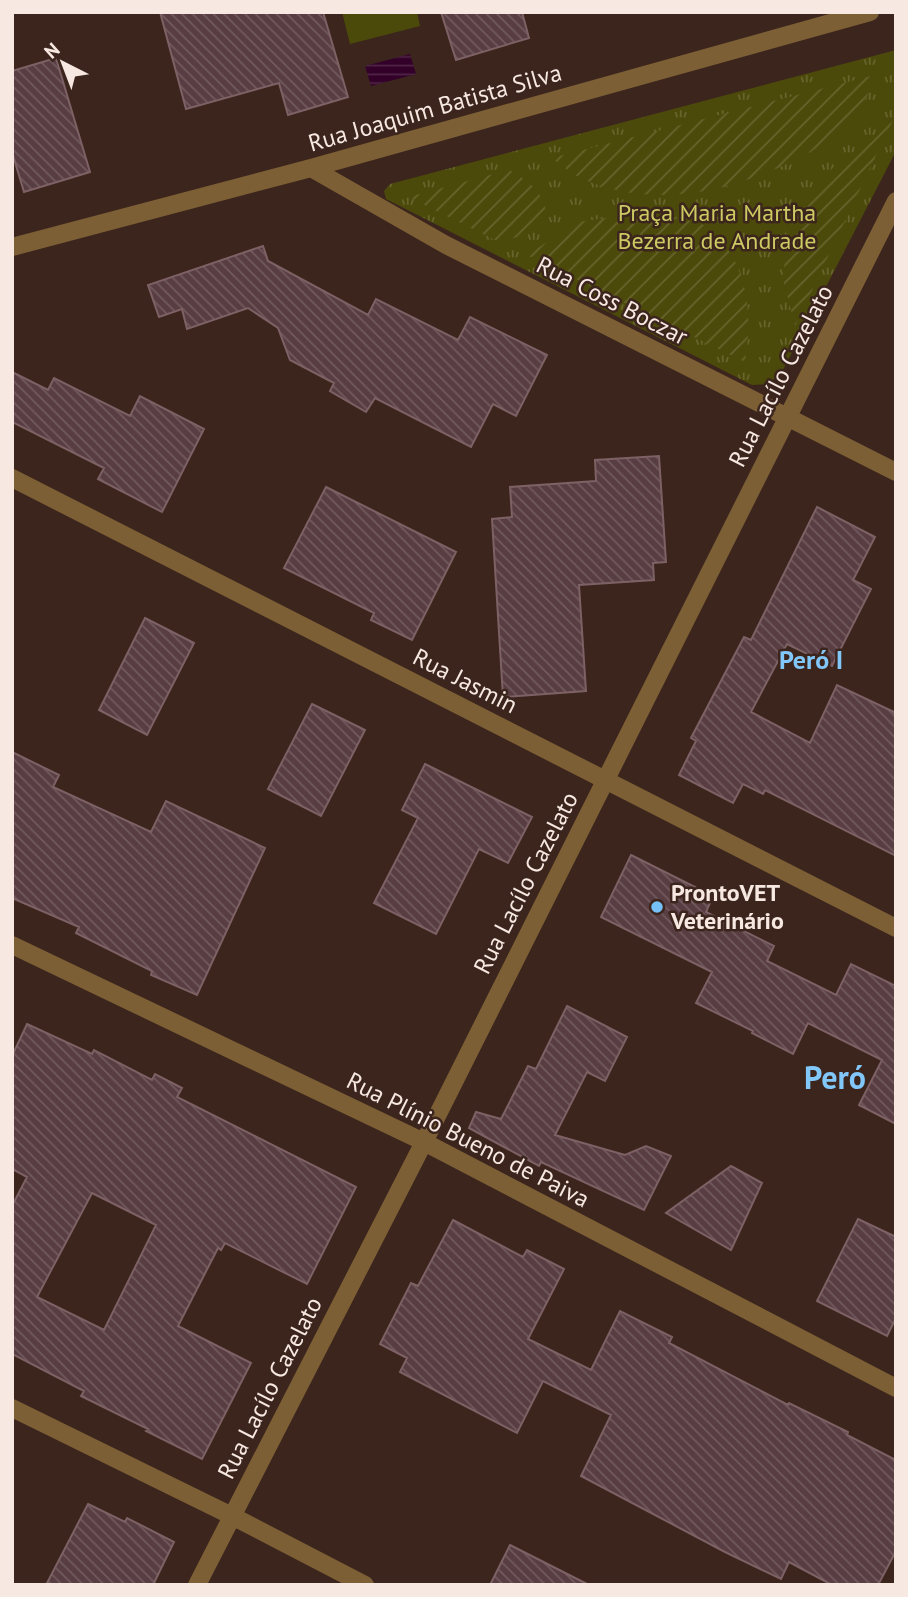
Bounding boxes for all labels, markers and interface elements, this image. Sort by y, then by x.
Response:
north arrow [28,28,98,98]
text: N [39,37,64,63]
street label: Rua Joaquim Batista Silva [305,57,565,159]
park label: Praça Maria Martha Bezerra de Andrade [617,197,817,256]
street label: Rua Coss Boczar [531,249,693,352]
street label: Rua Lacílo Cazelato [721,280,840,472]
street label: Rua Jasmin [408,641,523,720]
district label: Peró I [779,643,843,676]
street label: Rua Lacílo Cazelato [466,787,585,979]
place label: ProntoVET Veterinário [670,877,784,936]
marker: ProntoVET Veterinário [649,899,665,915]
district label: Peró [804,1056,866,1098]
street label: Rua Plínio Bueno de Paiva [342,1065,595,1214]
street label: Rua Lacílo Cazelato [210,1292,329,1484]

